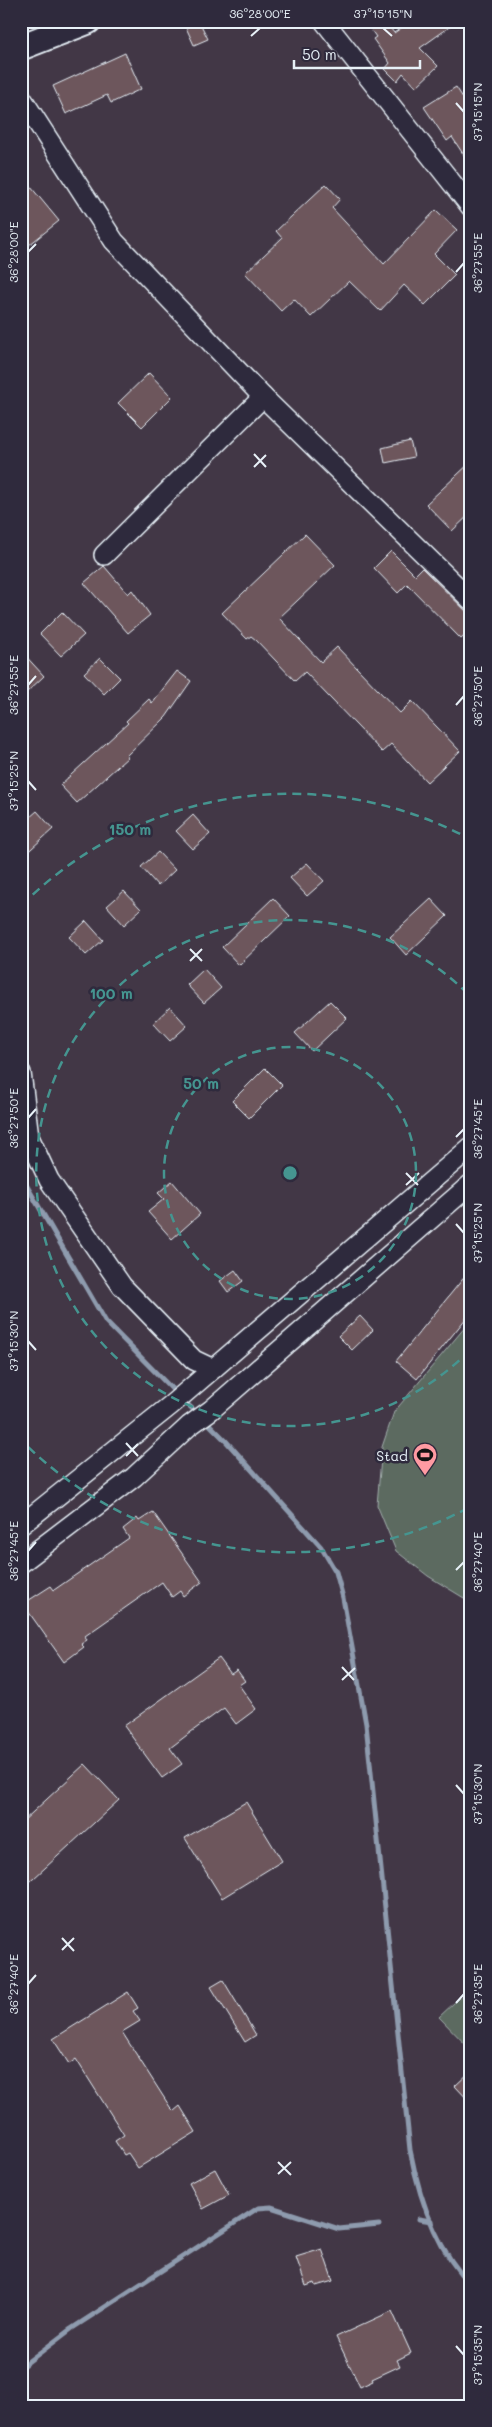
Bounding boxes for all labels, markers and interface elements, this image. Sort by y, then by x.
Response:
text: 36°28'00"E [229,5,291,21]
text: 37°15'15"N [354,5,412,21]
scale bar [294,38,421,70]
text: 50 m [302,44,337,64]
text: 37°15'15"N [469,83,485,141]
text: 36°28'00"E [5,221,21,283]
text: 36°27'55"E [469,233,485,293]
text: 36°27'55"E [5,655,21,715]
text: 36°27'50"E [469,666,485,726]
text: 37°15'25"N [5,751,21,811]
text: 150 m [109,819,151,839]
text: 100 m [89,983,133,1003]
text: 50 m [183,1073,219,1093]
text: 36°27'50"E [5,1088,21,1148]
text: 36°27'45"E [469,1099,485,1159]
centre of rings [281,1164,299,1182]
text: 37°15'25"N [469,1203,485,1263]
text: 37°15'30"N [5,1311,21,1371]
sports icon: Stad [412,1442,438,1476]
place label: Stad [376,1446,408,1465]
text: 36°27'45"E [5,1521,21,1581]
text: 36°27'40"E [469,1532,485,1592]
text: 37°15'30"N [469,1764,485,1824]
text: 36°27'40"E [5,1954,21,2014]
text: 36°27'35"E [469,1964,485,2024]
text: 37°15'35"N [469,2325,485,2385]

